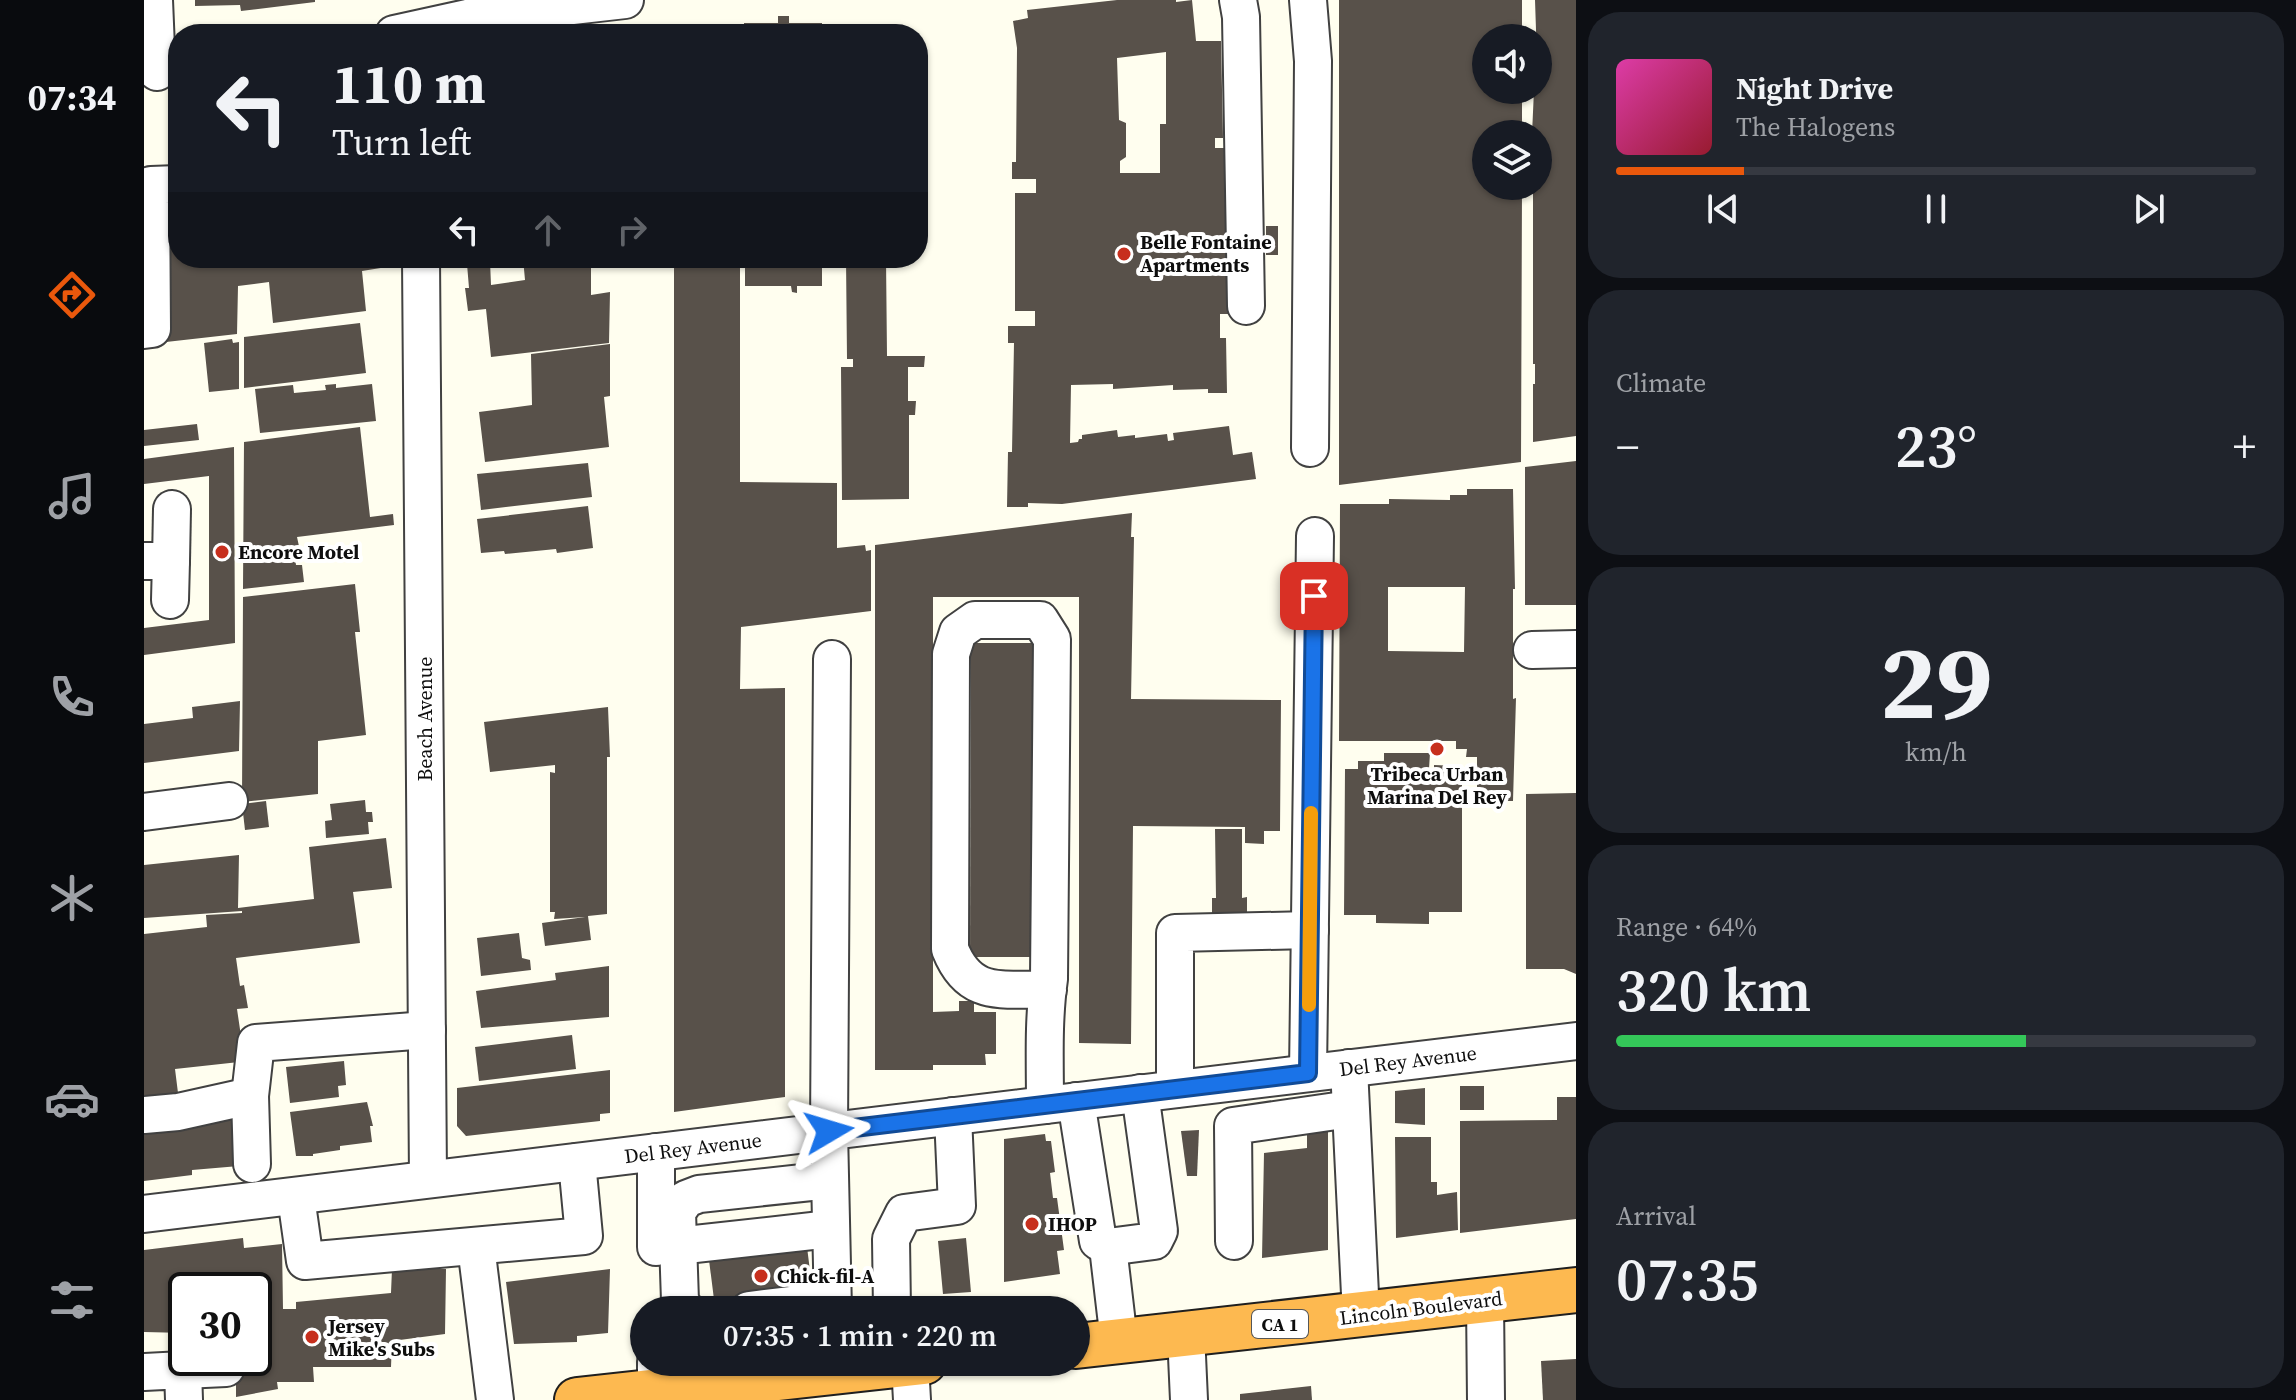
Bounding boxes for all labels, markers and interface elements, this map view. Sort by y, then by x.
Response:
map controls [1472,24,1552,200]
button: sound [1472,24,1552,104]
text: 110 m [332,45,486,122]
icon: left [200,56,304,160]
text: Night Drive [1736,68,1893,109]
text: 07:34 [28,73,116,122]
text: The Halogens [1736,109,1895,145]
text: Turn left [332,118,471,167]
button: layers [1472,120,1552,200]
icon: previous [1701,187,1745,231]
icon: pause [1914,187,1958,231]
icon: next [2127,187,2171,231]
icon: left [442,208,486,252]
icon: ahead [526,208,570,252]
icon: right [610,208,654,252]
place label: Belle Fontaine Apartments [1140,228,1272,279]
marker: Belle Fontaine Apartments [1115,245,1133,263]
icon: directions [44,267,100,323]
text: Climate [1616,365,1706,401]
text: 23° [1895,405,1977,487]
text: − [1616,416,1639,477]
text: + [2233,416,2256,477]
icon: music [44,468,100,524]
place label: Encore Motel [238,538,360,566]
marker: Encore Motel [213,543,231,561]
pin [1280,562,1348,630]
icon: arrive [1292,574,1336,618]
text: 29 [1880,610,1992,753]
street label: Beach Avenue [411,657,439,781]
icon: phone [44,669,100,725]
text: km/h [1905,734,1967,770]
marker: Tribeca Urban Marina Del Rey [1428,740,1446,758]
place label: Tribeca Urban Marina Del Rey [1367,760,1507,811]
icon: climate [44,870,100,926]
text: Range · 64% [1616,909,1757,945]
text: 320 km [1616,949,1812,1031]
street label: Del Rey Avenue [1338,1039,1478,1083]
icon: car [44,1071,100,1127]
position arrow [787,1089,871,1173]
street label: Del Rey Avenue [623,1126,763,1170]
text: Arrival [1616,1198,1696,1234]
place label: IHOP [1048,1210,1097,1238]
marker: IHOP [1023,1215,1041,1233]
text: 07:35 [1616,1238,1759,1320]
place label: Chick-fil-A [777,1262,875,1290]
marker: Chick-fil-A [752,1267,770,1285]
icon: filters [44,1272,100,1328]
speed limit sign: 30 [168,1272,272,1376]
street label: Lincoln Boulevard [1338,1284,1505,1332]
road number: CA 1 [1252,1310,1308,1338]
place label: Jersey Mike's Subs [326,1312,435,1363]
text: 07:35 · 1 min · 220 m [723,1315,997,1356]
marker: Jersey Mike's Subs [303,1328,321,1346]

